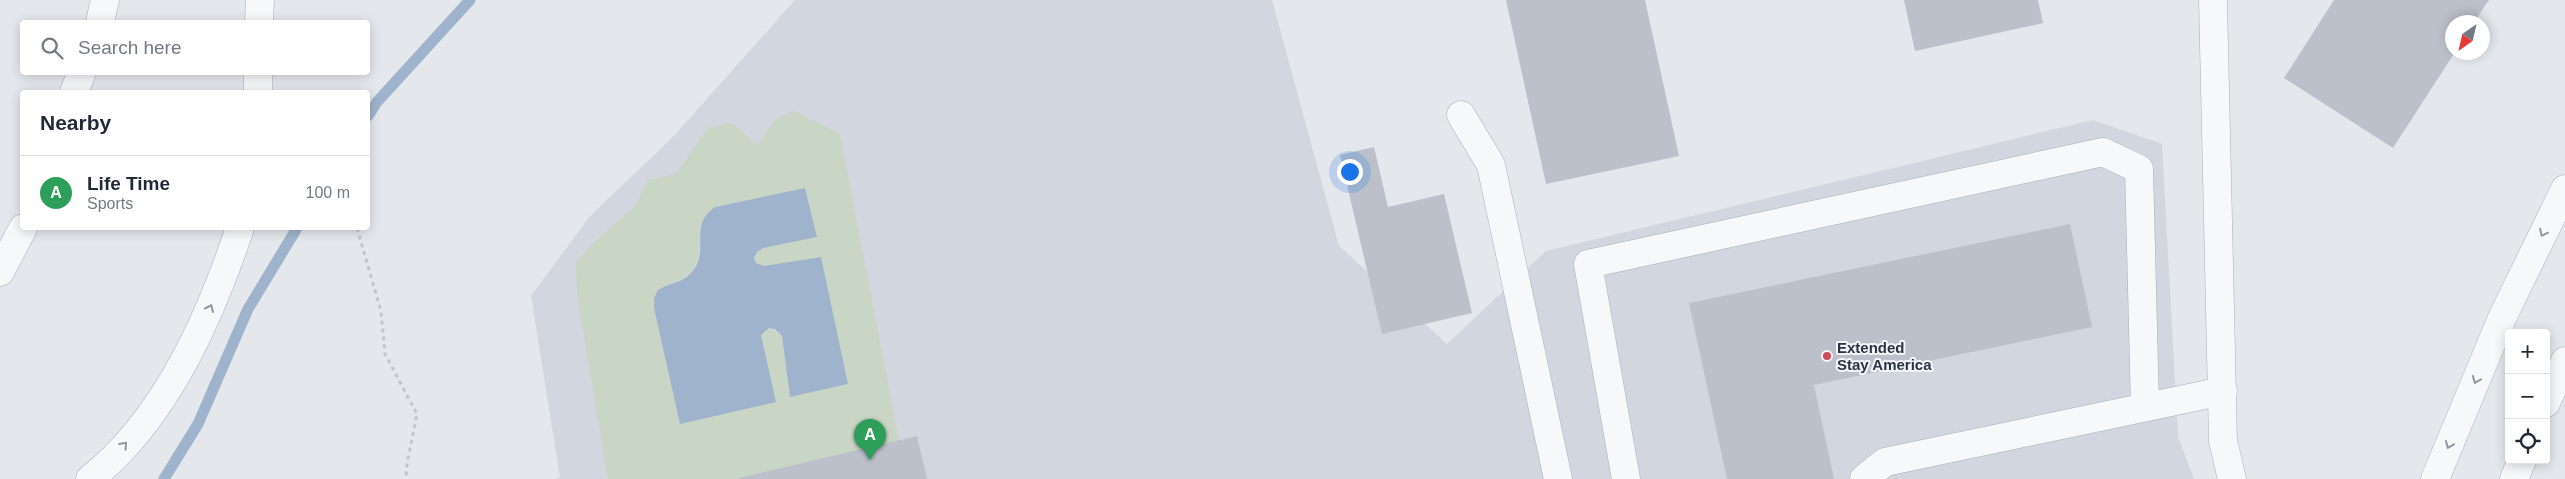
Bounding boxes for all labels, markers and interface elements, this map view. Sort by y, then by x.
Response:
north arrow [2445,15,2490,60]
search box [20,20,370,75]
icon: search [38,34,66,62]
text: Search here [78,37,182,58]
text: Nearby [40,111,111,134]
your location [1337,159,1363,185]
text: Life Time [87,173,170,194]
text: A [50,184,62,201]
text: 100 m [306,184,350,201]
text: Sports [87,195,133,212]
one-way arrow [2540,227,2550,236]
one-way arrow [203,304,214,313]
map controls [2505,329,2550,464]
button: + [2505,329,2550,374]
place label: Extended Stay America [1837,339,1932,373]
marker: Extended Stay America [1821,350,1833,362]
button: − [2505,374,2550,419]
one-way arrow [2471,375,2482,384]
pin: A [854,419,886,460]
button: locate [2505,419,2550,464]
one-way arrow [2445,440,2455,449]
one-way arrow [118,441,127,450]

